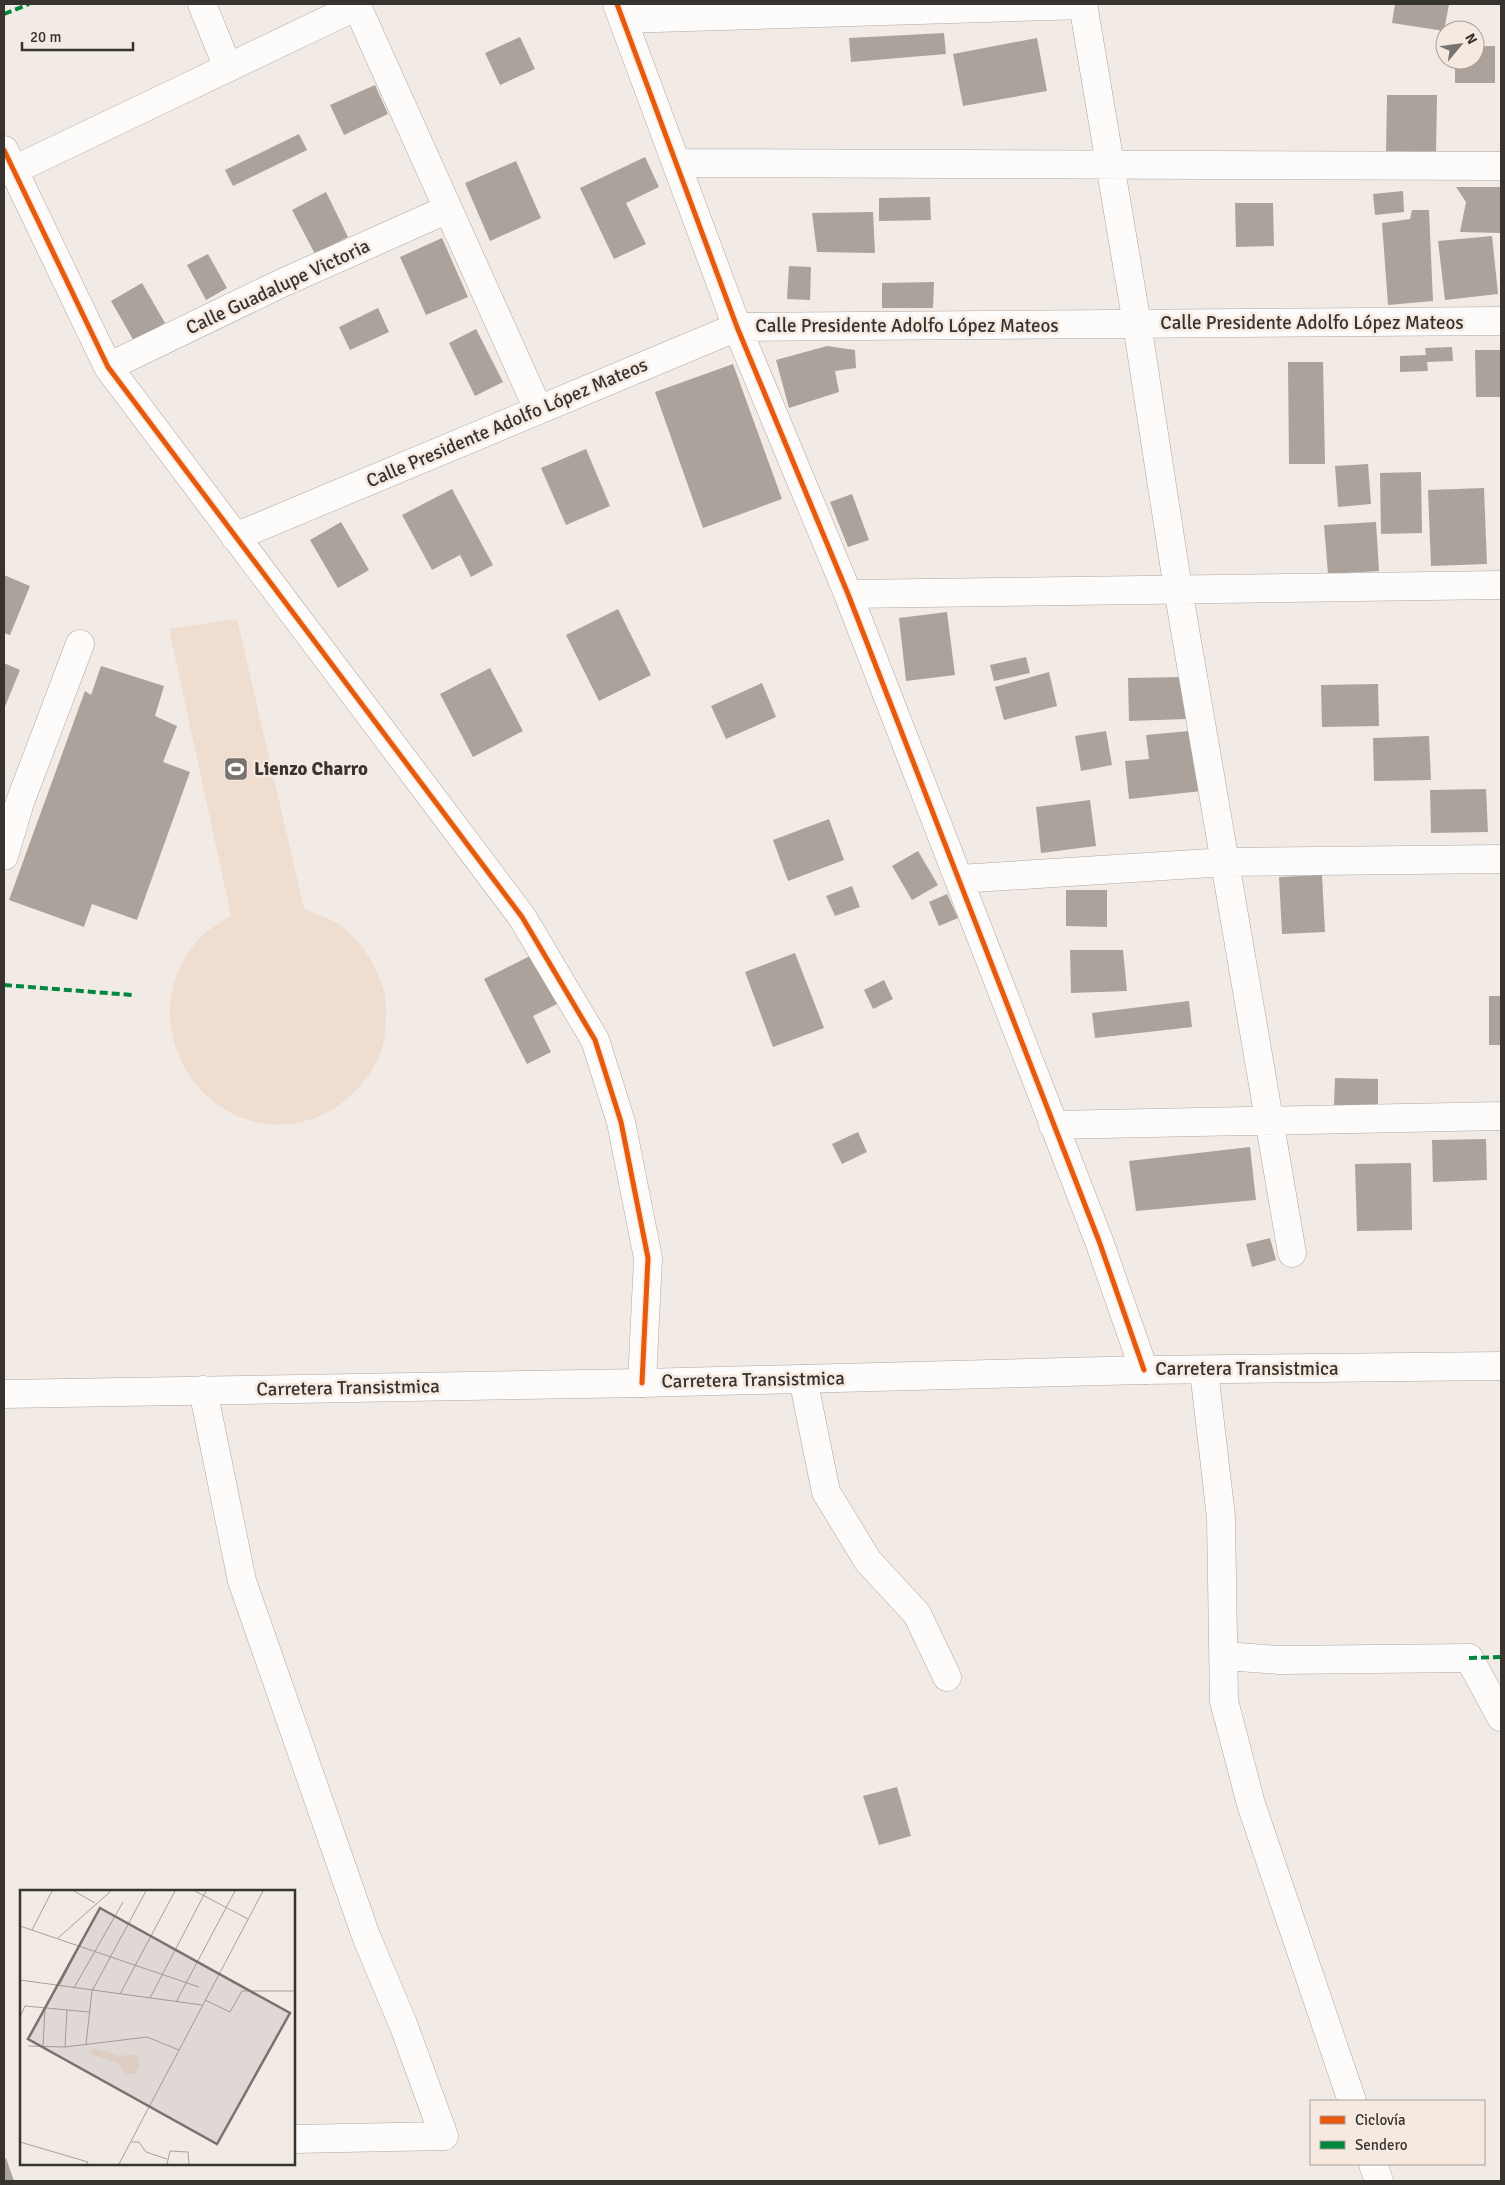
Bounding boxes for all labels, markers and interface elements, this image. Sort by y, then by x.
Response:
scale bar [22,20,134,52]
north arrow [1435,20,1485,70]
text: 20 m [30,28,61,46]
text: N [1461,31,1481,47]
street label: Calle Guadalupe Victoria [182,234,374,340]
street label: Calle Presidente Adolfo López Mateos [1160,311,1464,335]
street label: Calle Presidente Adolfo López Mateos [755,314,1059,338]
street label: Calle Presidente Adolfo López Mateos [363,353,651,493]
sports icon: Lienzo Charro [223,756,249,782]
place label: Lienzo Charro [254,757,368,781]
street label: Carretera Transistmica [1155,1357,1339,1381]
street label: Carretera Transistmica [661,1366,845,1394]
street label: Carretera Transistmica [256,1374,440,1402]
inset map [20,1890,295,2165]
legend [1310,2100,1485,2165]
text: Ciclovía [1355,2111,1406,2129]
text: Sendero [1355,2136,1408,2154]

